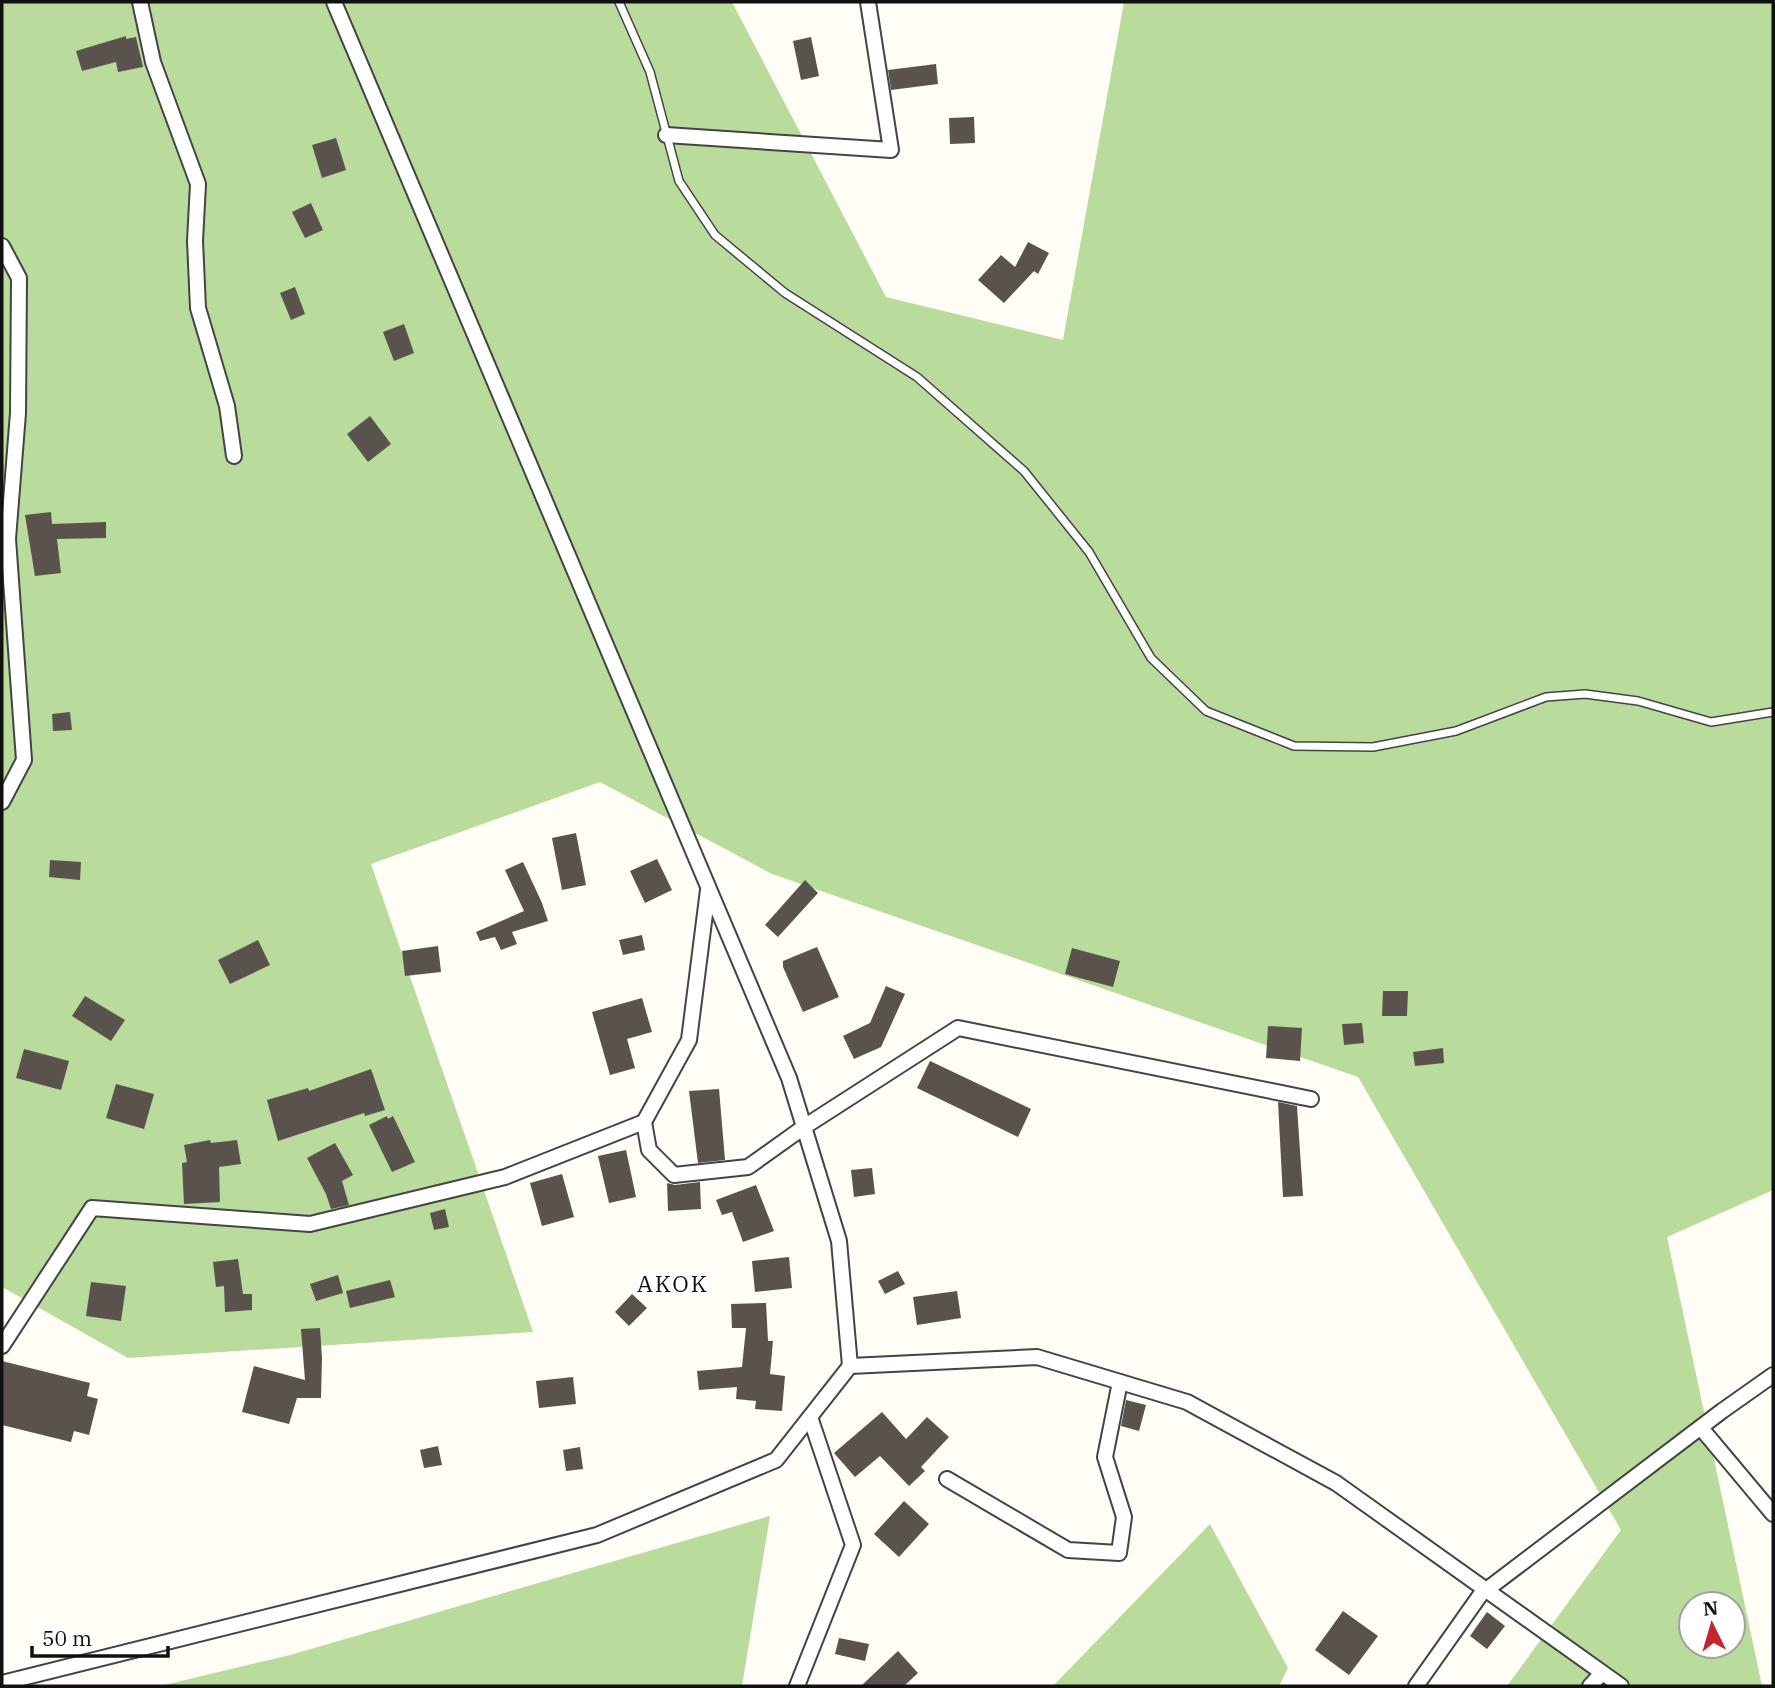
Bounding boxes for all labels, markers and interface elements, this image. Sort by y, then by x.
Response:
district label: AKOK [637,1268,709,1298]
north arrow [1677,1590,1747,1660]
text: N [1702,1595,1719,1621]
scale bar [32,1614,168,1658]
text: 50 m [42,1624,92,1652]

